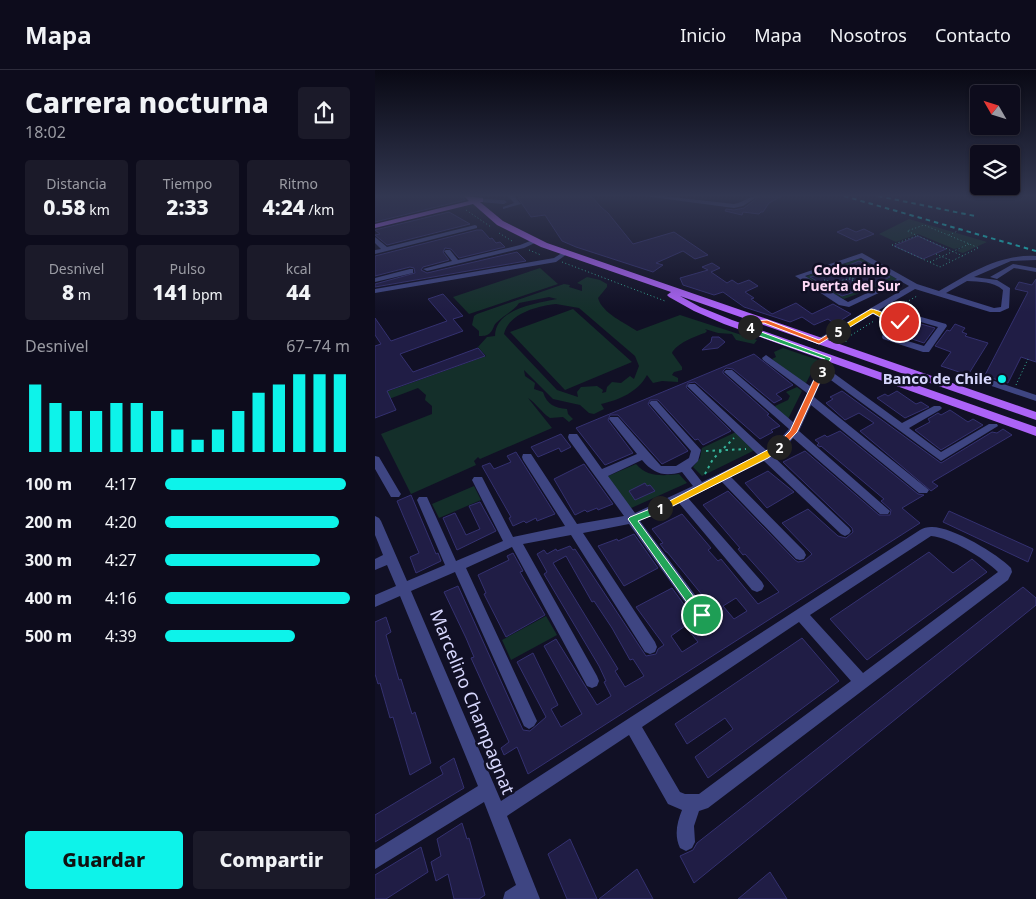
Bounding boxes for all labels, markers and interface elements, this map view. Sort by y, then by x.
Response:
text: Mapa [25,18,92,51]
text: Inicio [680,23,726,47]
text: Mapa [754,23,802,47]
text: Nosotros [830,23,907,47]
text: Contacto [935,23,1011,47]
text: Carrera nocturna [25,83,269,121]
north arrow [970,85,1020,135]
map controls [970,85,1020,195]
button: share [298,87,350,139]
text: 18:02 [25,121,66,143]
button: layers [970,145,1020,195]
text: Distancia [46,174,107,193]
text: Tiempo [163,174,212,193]
text: Ritmo [279,174,318,193]
text: 0.58 [43,193,86,221]
text: 2:33 [166,193,209,221]
text: 4:24 [263,193,305,221]
text: km [86,200,110,219]
text: /km [305,200,334,219]
text: Desnivel [49,259,104,278]
text: Pulso [170,259,205,278]
text: kcal [286,259,311,278]
district label: Codominio Puerta del Sur [802,260,901,295]
text: 8 [62,278,74,306]
text: 141 [152,278,189,306]
text: 44 [286,278,311,306]
text: m [74,285,91,304]
text: bpm [189,285,223,304]
pin [879,301,921,343]
icon: check [886,308,914,336]
pin: 4 [737,314,763,340]
text: 4 [746,318,755,337]
pin: 5 [825,318,851,344]
text: 5 [834,322,843,341]
text: Desnivel [25,335,89,357]
text: 67–74 m [286,335,350,357]
pin: 3 [809,358,835,384]
text: 3 [818,362,827,381]
place label: Banco de Chile [883,368,992,388]
marker: Banco de Chile [996,373,1008,385]
pin: 2 [767,434,791,460]
text: 2 [775,438,784,457]
text: 100 m [25,473,72,495]
text: 4:17 [105,473,137,495]
pin: 1 [647,496,673,520]
text: 1 [656,499,665,518]
text: 200 m [25,511,72,533]
text: 4:20 [105,511,137,533]
text: 300 m [25,549,72,571]
text: 4:27 [105,549,137,571]
text: 400 m [25,587,72,609]
text: 4:16 [105,587,137,609]
pin [681,594,723,636]
icon: arrive [688,601,716,629]
street label: Marcelino Champagnat [425,605,521,798]
text: 500 m [25,625,72,647]
text: 4:39 [105,625,137,647]
button: Guardar [25,831,183,889]
button: Compartir [193,831,350,889]

